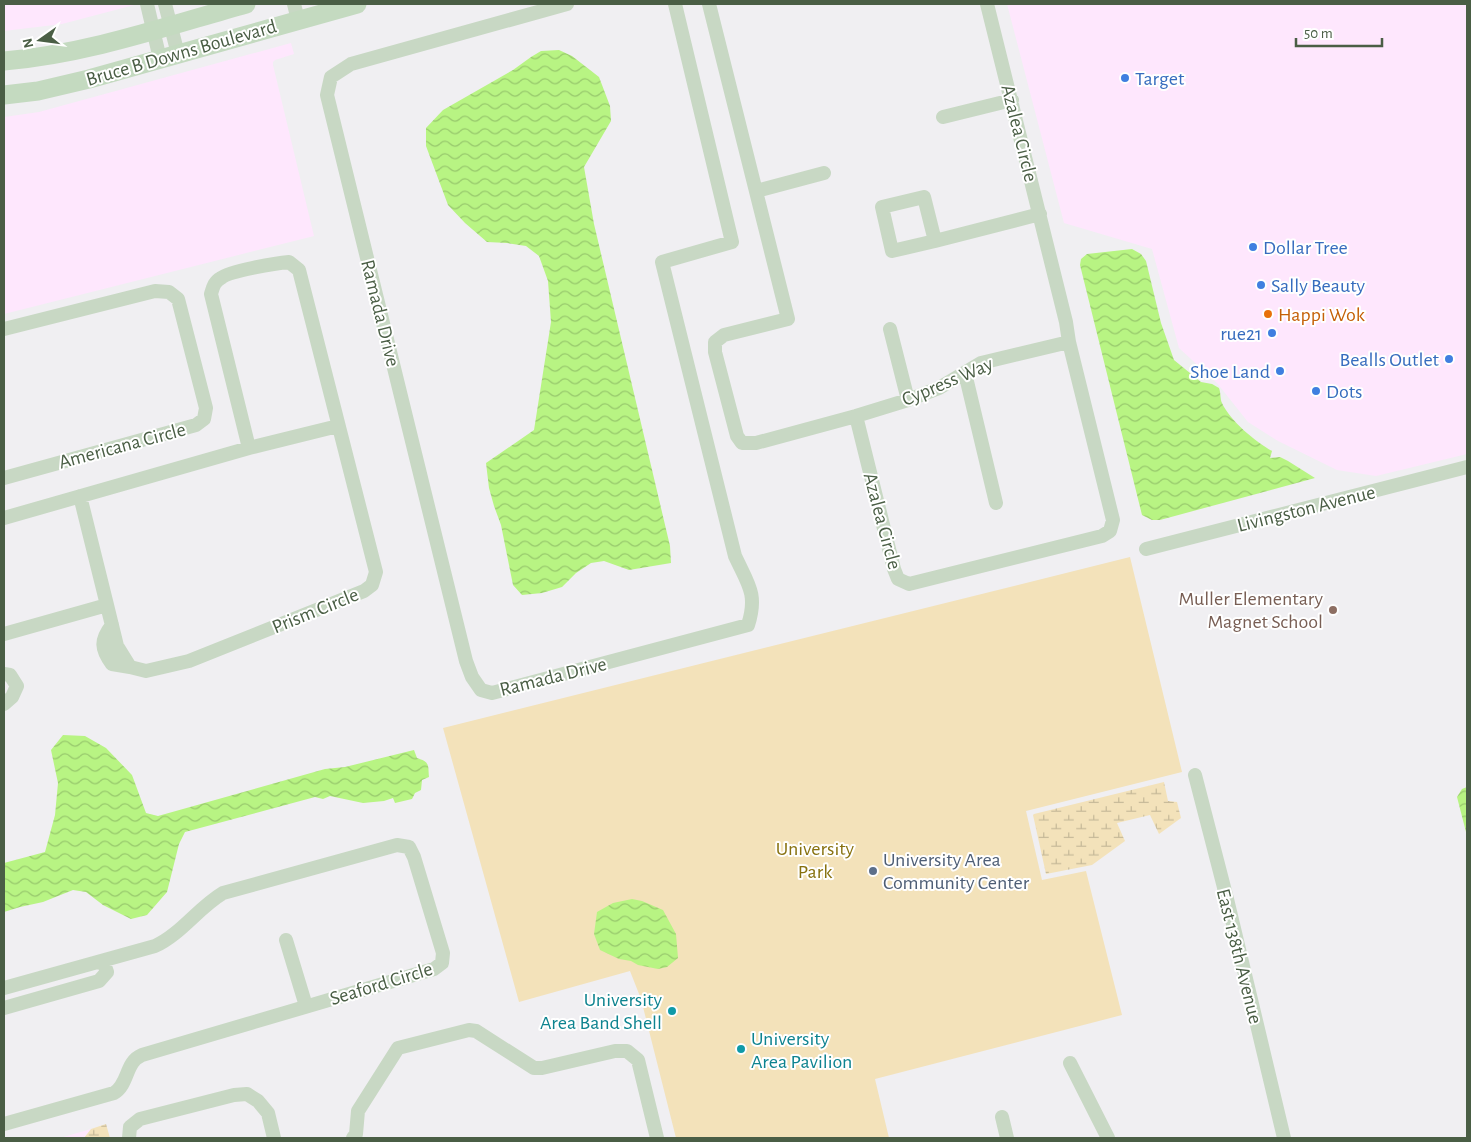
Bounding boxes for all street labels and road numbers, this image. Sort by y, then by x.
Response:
street label: Bruce B Downs Boulevard [84,16,279,90]
street label: Azalea Circle [997,83,1041,184]
street label: Ramada Drive [357,258,403,369]
street label: Cypress Way [899,354,996,410]
street label: Americana Circle [56,419,188,473]
street label: Azalea Circle [860,471,905,572]
street label: Livingston Avenue [1235,482,1377,536]
street label: Prism Circle [269,584,362,637]
street label: Ramada Drive [498,654,609,700]
street label: East 138th Avenue [1213,887,1265,1026]
street label: Seaford Circle [328,959,435,1009]

